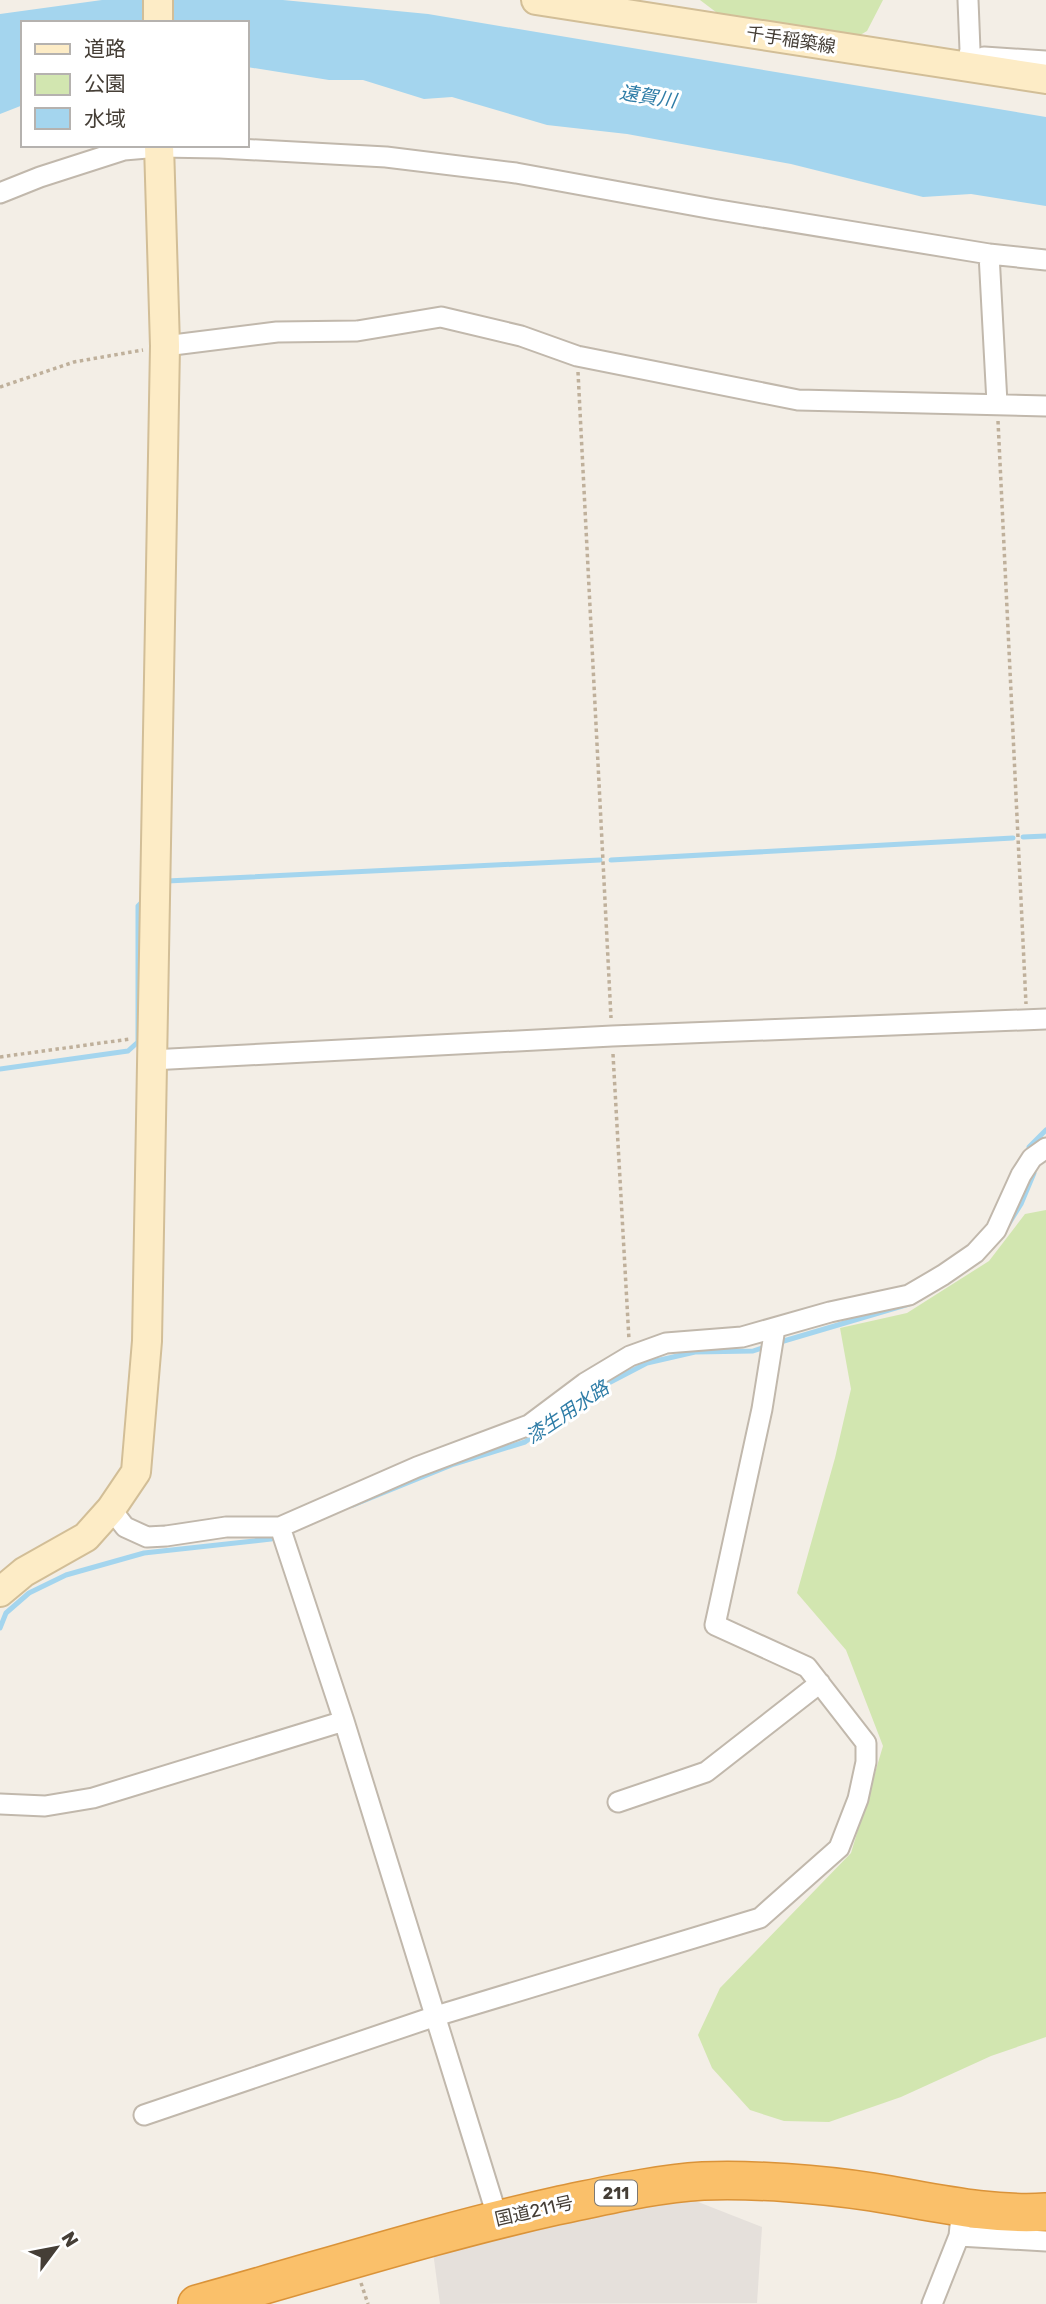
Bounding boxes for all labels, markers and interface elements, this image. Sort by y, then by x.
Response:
legend [21,21,248,147]
street label: 千手稲築線 [745,22,837,58]
text: 道路 [84,36,126,61]
text: 公園 [84,71,126,96]
water label: 遠賀川 [618,81,680,113]
text: 水域 [84,106,126,131]
water label: 漆生用水路 [521,1375,615,1449]
road number: 211 [595,2180,637,2206]
street label: 国道211号 [493,2191,575,2231]
north arrow [21,2213,91,2283]
text: N [57,2227,83,2251]

